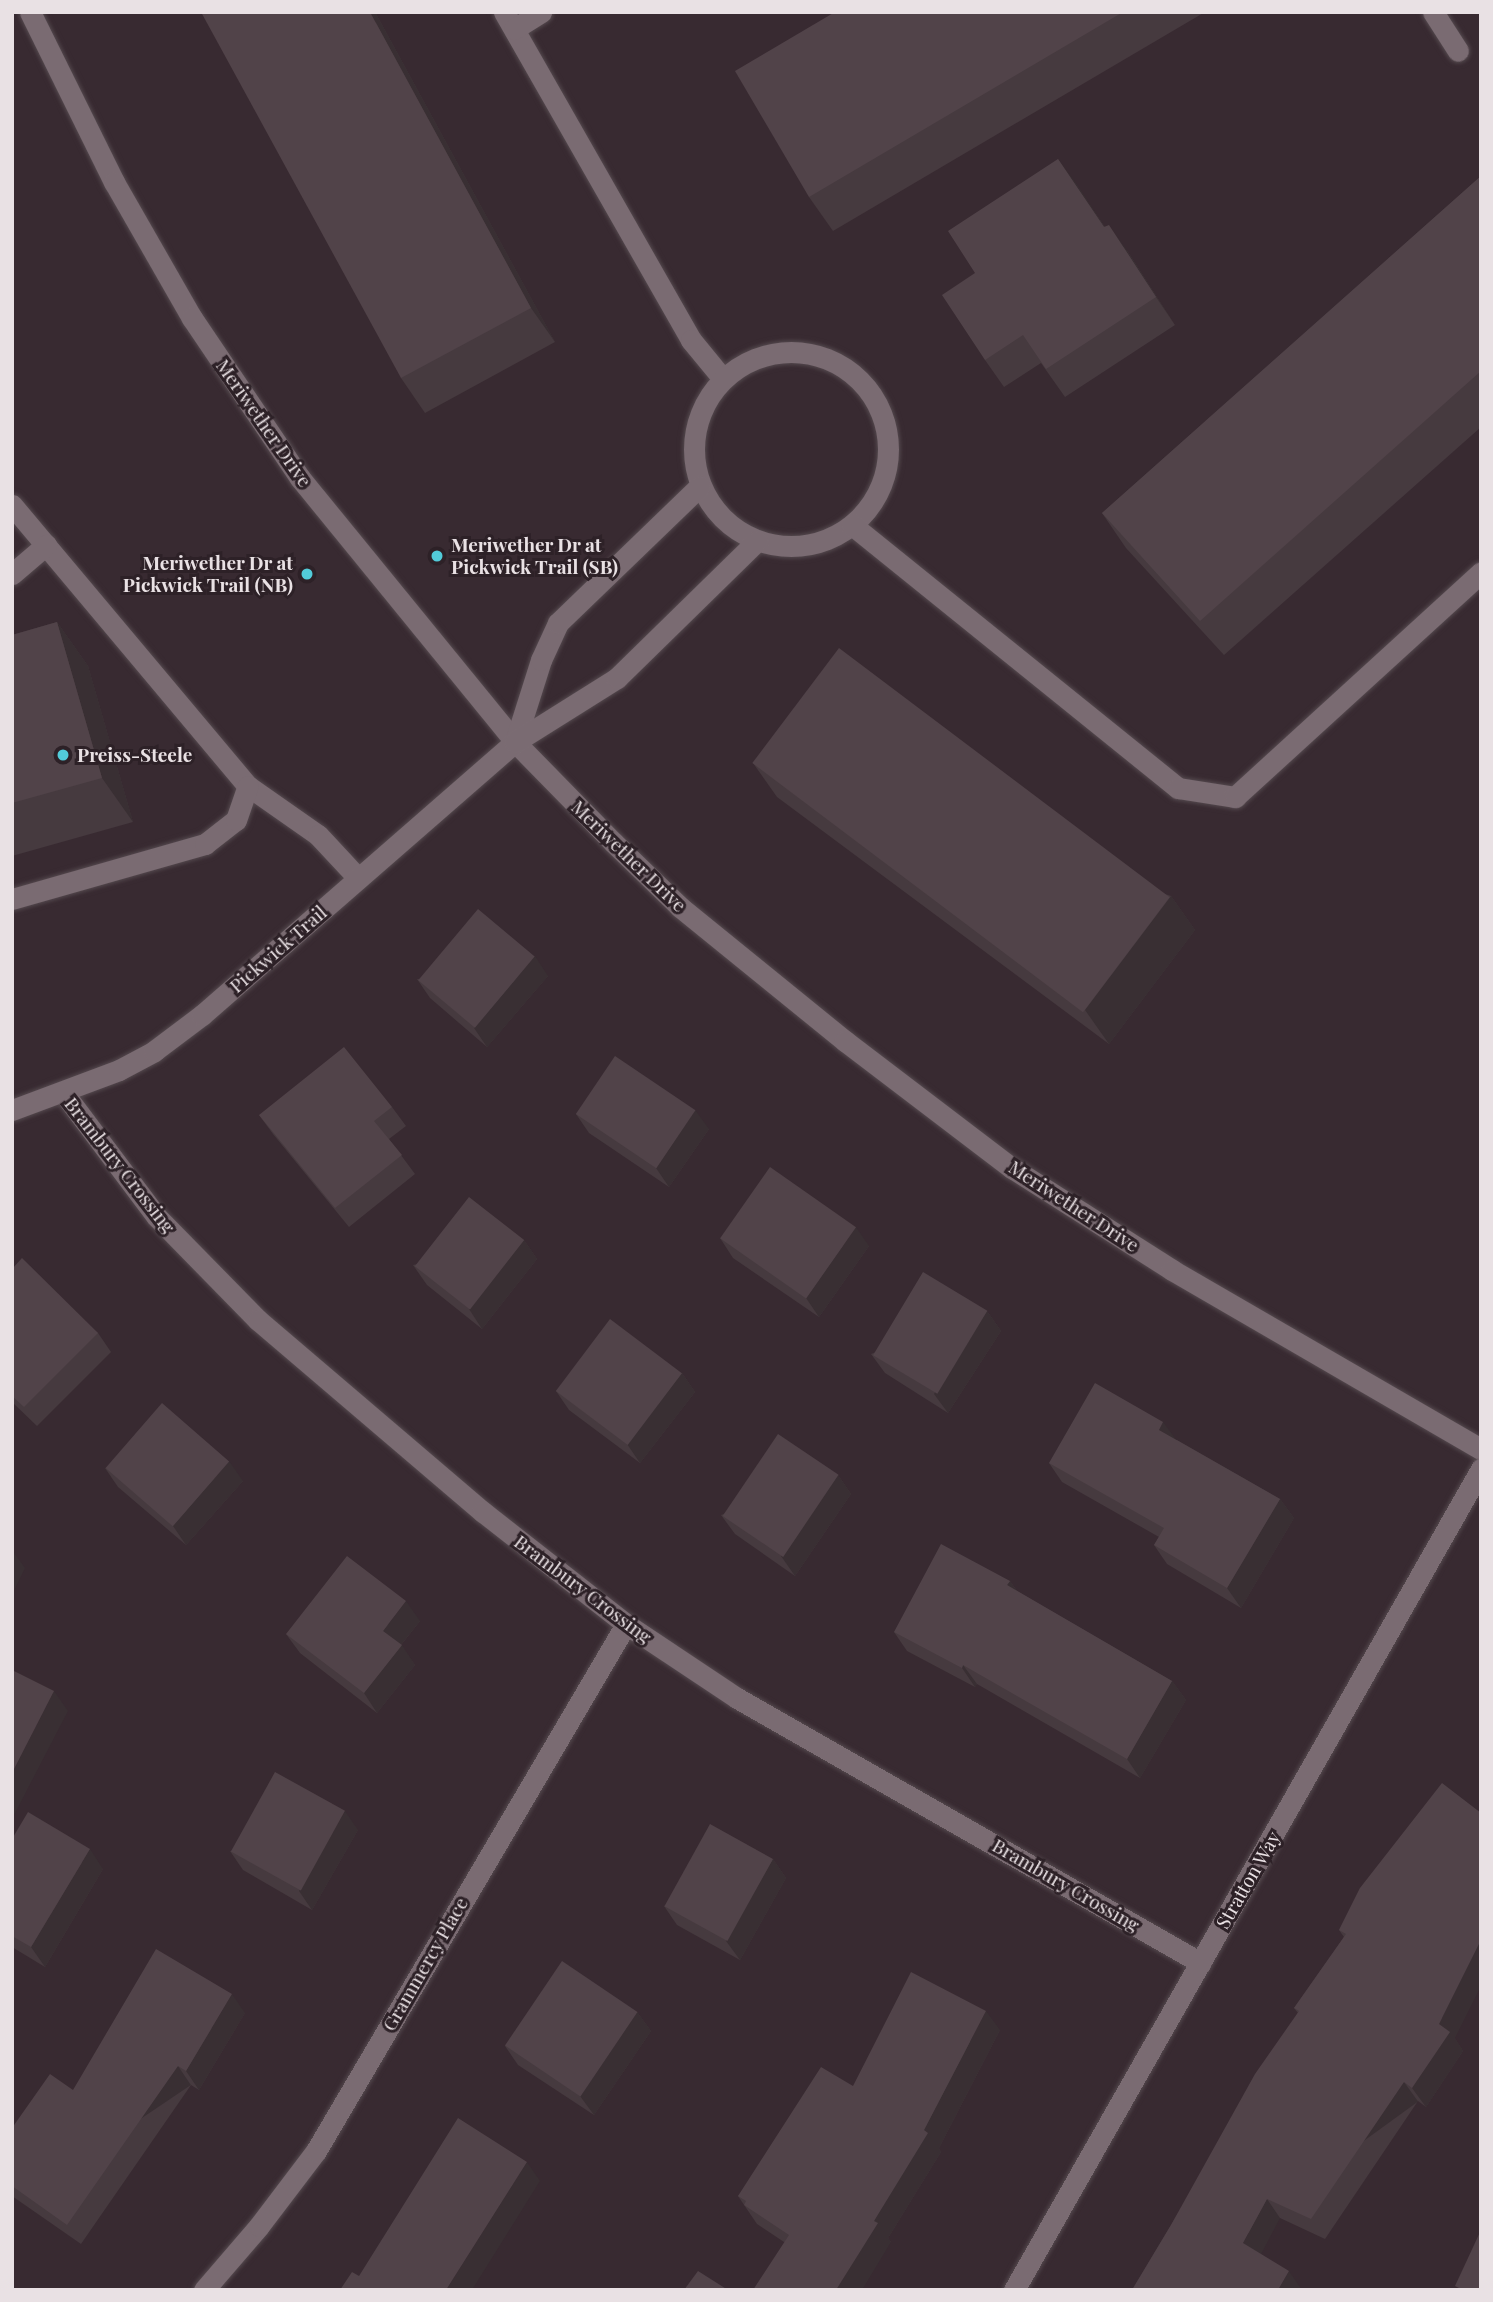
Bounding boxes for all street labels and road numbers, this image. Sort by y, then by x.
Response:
street label: Meriwether Drive [211,355,317,491]
street label: Meriwether Drive [567,795,691,917]
street label: Pickwick Trail [225,900,331,998]
street label: Brambury Crossing [60,1092,180,1238]
street label: Meriwether Drive [1004,1155,1144,1257]
street label: Brambury Crossing [510,1530,656,1648]
street label: Stratton Way [1211,1827,1285,1933]
street label: Brambury Crossing [988,1834,1144,1936]
street label: Grammercy Place [377,1893,473,2035]

